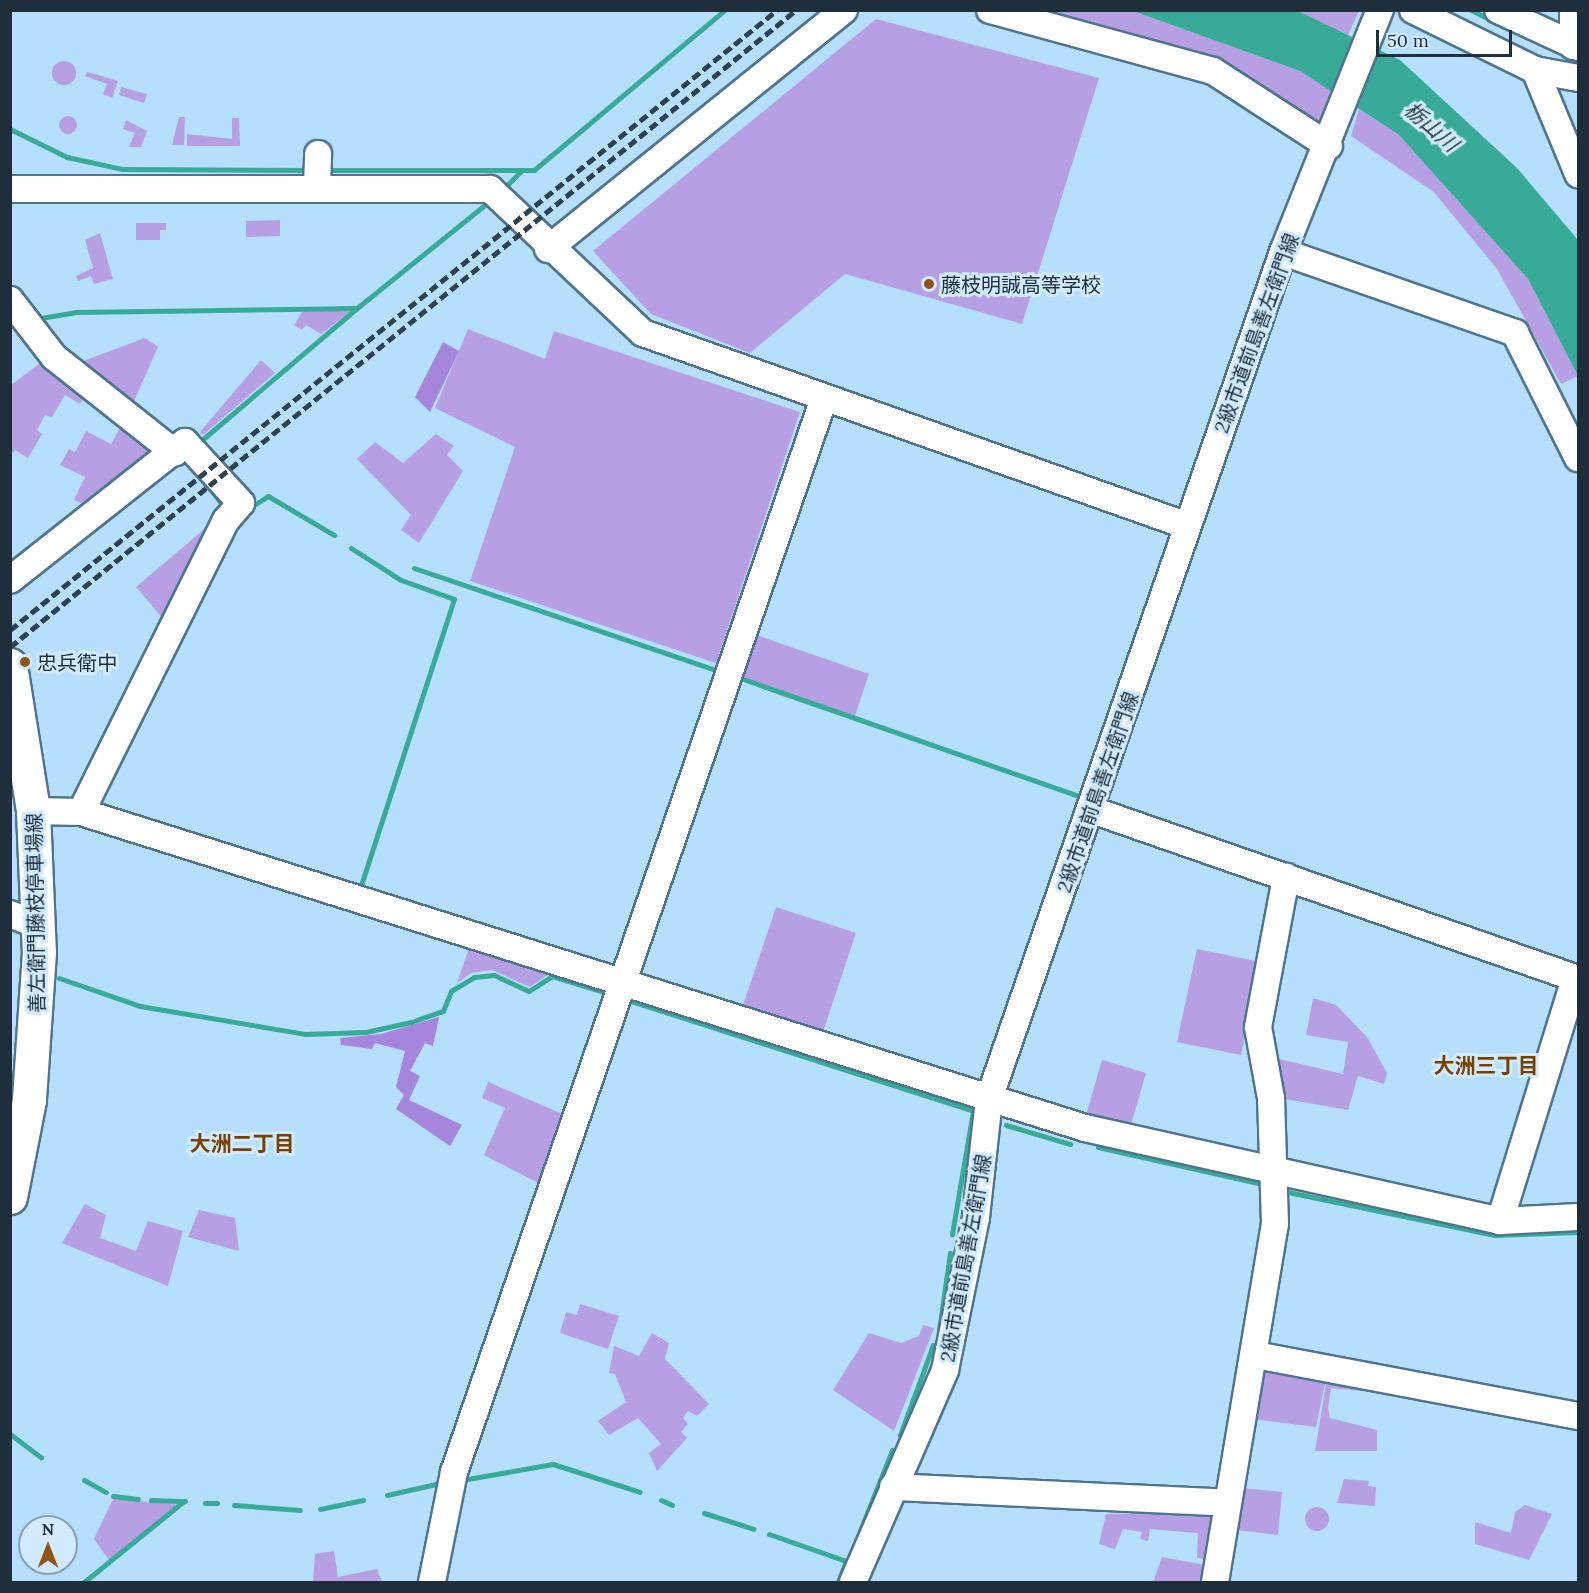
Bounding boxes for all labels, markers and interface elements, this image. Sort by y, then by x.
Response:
scale bar [1379,18,1516,56]
text: 50 m [1387,29,1429,52]
water label: 栃山川 [1399,97,1463,157]
street label: 2級市道前島善左衛門線 [1209,230,1303,436]
place label: 藤枝明誠高等学校 [941,272,1101,296]
marker: 藤枝明誠高等学校 [922,277,936,291]
place label: 忠兵衛中 [37,650,117,674]
marker: 忠兵衛中 [18,655,32,669]
street label: 2級市道前島善左衛門線 [1051,688,1143,896]
street label: 善左衛門藤枝停車場線 [21,813,49,1013]
district label: 大洲三丁目 [1434,1053,1538,1079]
district label: 大洲二丁目 [190,1131,294,1157]
street label: 2級市道前島善左衛門線 [935,1152,995,1364]
north arrow [18,1515,78,1575]
text: N [42,1519,54,1539]

